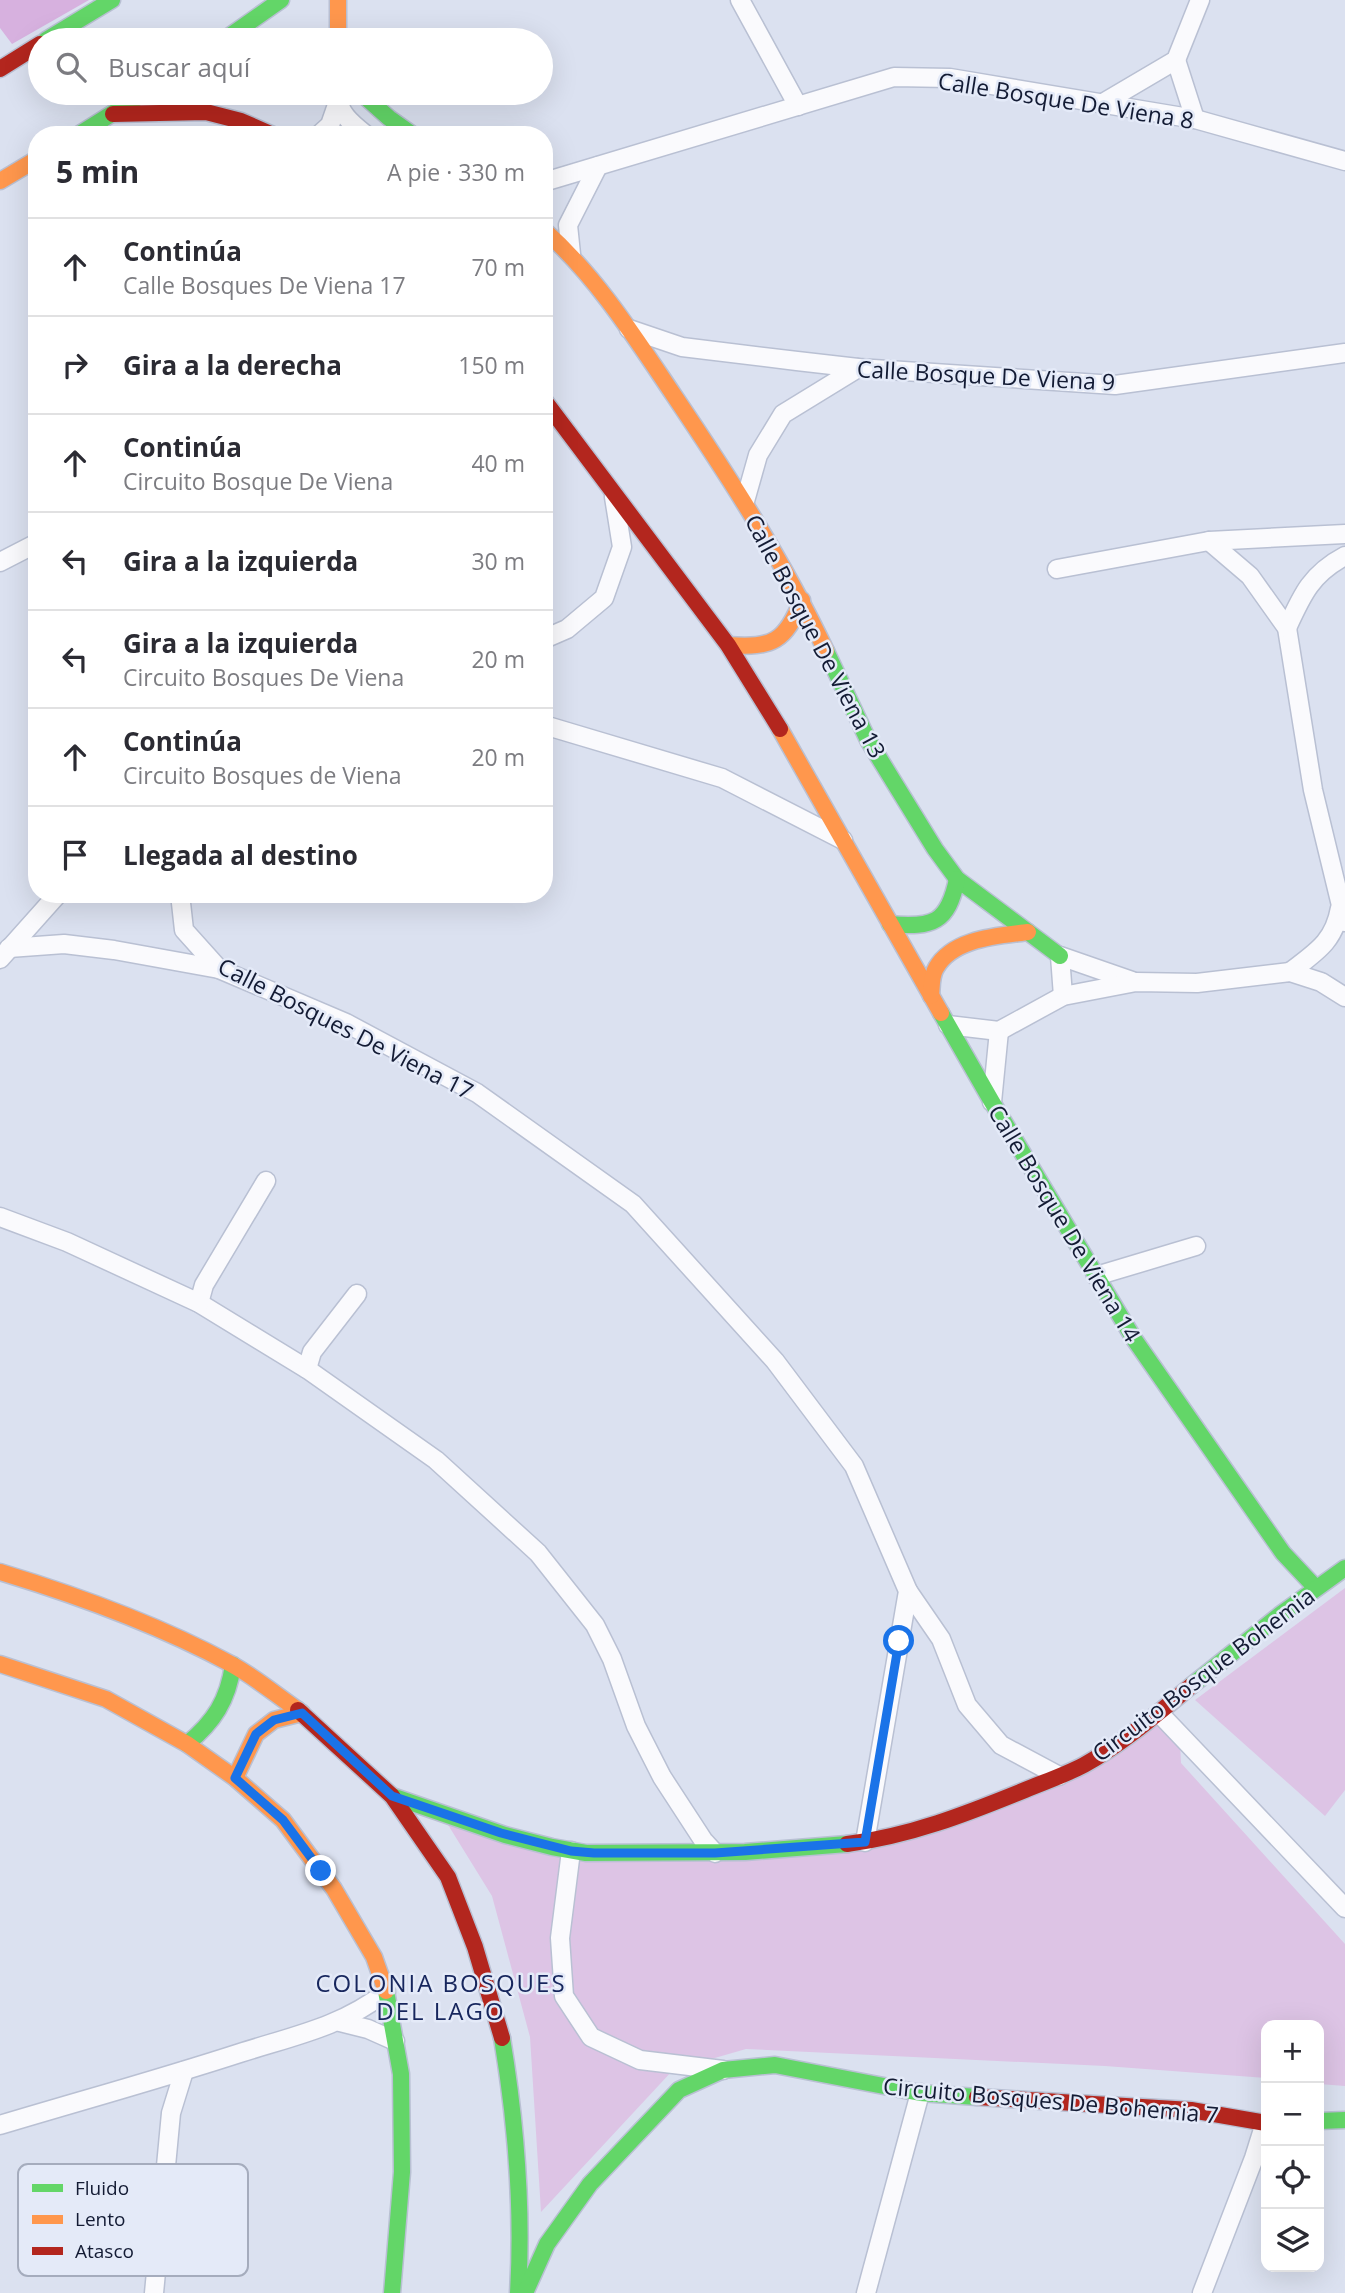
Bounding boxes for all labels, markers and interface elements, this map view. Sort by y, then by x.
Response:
search box [28,28,553,105]
icon: search [52,48,90,86]
text: Buscar aquí [108,49,250,85]
street label: Calle Bosque De Viena 8 [936,64,1196,136]
text: 5 min [56,151,139,192]
text: A pie · 330 m [387,156,525,188]
text: Continúa [123,233,242,269]
icon: ahead [56,248,94,286]
text: 70 m [471,251,525,283]
text: Calle Bosques De Viena 17 [123,269,406,301]
icon: right [56,346,94,384]
text: Gira a la derecha [123,347,342,383]
text: 150 m [458,349,525,381]
street label: Calle Bosque De Viena 9 [856,352,1116,398]
text: Continúa [123,429,242,465]
icon: ahead [56,444,94,482]
text: 40 m [471,447,525,479]
text: Circuito Bosque De Viena [123,465,393,497]
street label: Calle Bosque De Viena 13 [738,509,894,763]
icon: left [56,542,94,580]
text: Gira a la izquierda [123,543,358,579]
text: 30 m [471,545,525,577]
text: Gira a la izquierda [123,625,358,661]
icon: left [56,640,94,678]
text: 20 m [471,643,525,675]
text: Circuito Bosques De Viena [123,661,404,693]
text: Continúa [123,723,242,759]
icon: ahead [56,738,94,776]
text: 20 m [471,741,525,773]
text: Circuito Bosques de Viena [123,759,402,791]
icon: arrive [56,836,94,874]
text: Llegada al destino [123,837,358,873]
street label: Calle Bosques De Viena 17 [213,950,479,1106]
street label: Calle Bosque De Viena 14 [981,1098,1149,1348]
street label: Circuito Bosque Bohemia [1085,1580,1321,1768]
route start [883,1625,914,1656]
route end [305,1855,336,1886]
district label: COLONIA BOSQUES DEL LAGO [315,1966,567,2027]
map controls [1261,2020,1324,2272]
button: + [1261,2020,1324,2083]
street label: Circuito Bosques De Bohemia 7 [882,2069,1220,2131]
button: − [1261,2083,1324,2146]
button: locate [1261,2146,1324,2209]
legend [18,2164,248,2276]
text: Fluido [75,2175,129,2201]
text: Lento [75,2206,125,2232]
button: layers [1261,2209,1324,2272]
text: Atasco [75,2238,134,2264]

